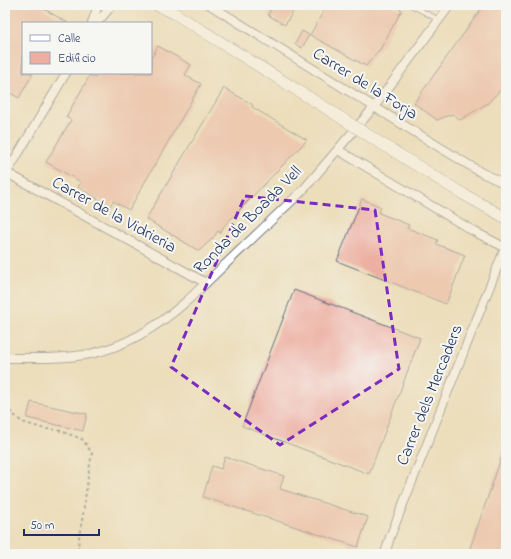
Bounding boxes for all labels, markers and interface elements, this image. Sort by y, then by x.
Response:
legend [22,22,152,74]
text: Calle [58,30,81,48]
street label: Carrer de la Forja [307,42,423,126]
text: Edificio [58,50,96,68]
street label: Ronda de Boada Vell [188,160,308,280]
street label: Carrer de la Vidrieria [47,170,181,260]
street label: Carrer dels Mercaders [390,321,470,469]
scale bar [24,511,99,537]
text: 50 m [30,517,54,535]

